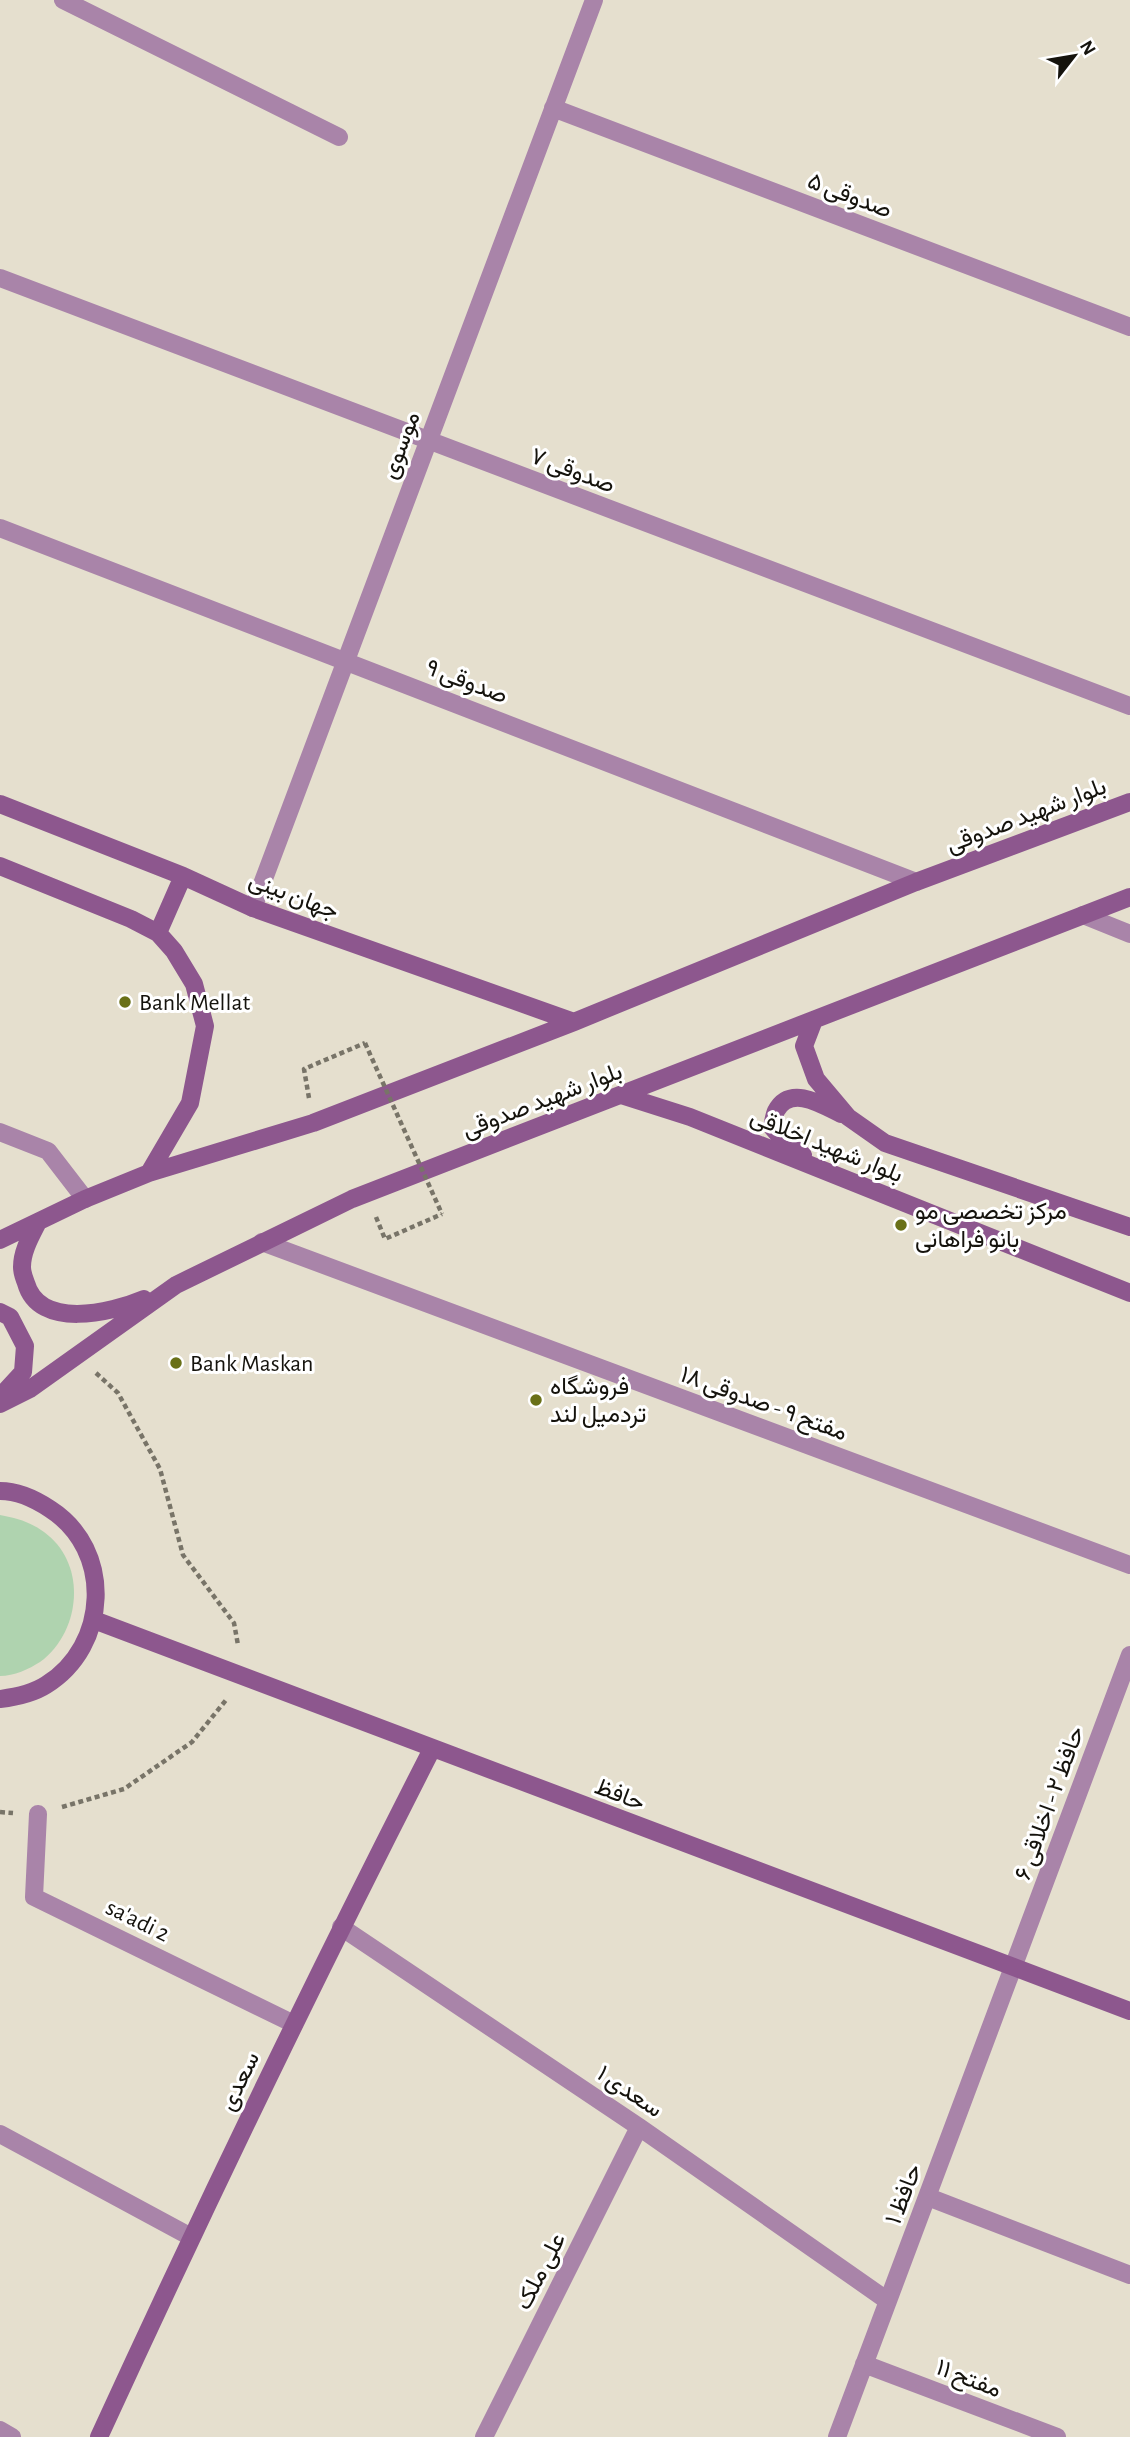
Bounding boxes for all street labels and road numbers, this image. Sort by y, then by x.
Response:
street label: صدوقی ۵ [803,169,895,225]
street label: موسوی [377,408,427,483]
street label: صدوقی ۷ [526,444,618,500]
street label: صدوقی ۹ [422,655,511,710]
street label: بلوار شهید صدوقی [943,774,1110,859]
street label: جهان بینی [245,868,342,926]
street label: بلوار شهید صدوقی [459,1059,626,1144]
street label: بلوار شهید اخلاقی [746,1104,906,1189]
street label: مفتح ۹ - صدوقی ۱۸ [676,1363,850,1449]
street label: حافظ ۲ - اخلاقی ۶ [1011,1723,1090,1884]
street label: حافظ [591,1774,648,1815]
street label: sa'adi 2 [102,1895,173,1946]
street label: سعدی [215,2048,265,2115]
street label: سعدی ۱ [592,2061,667,2123]
street label: حافظ ۱ [882,2161,926,2228]
street label: علی ملک [511,2229,571,2314]
street label: مفتح ۱۱ [931,2356,1005,2406]

